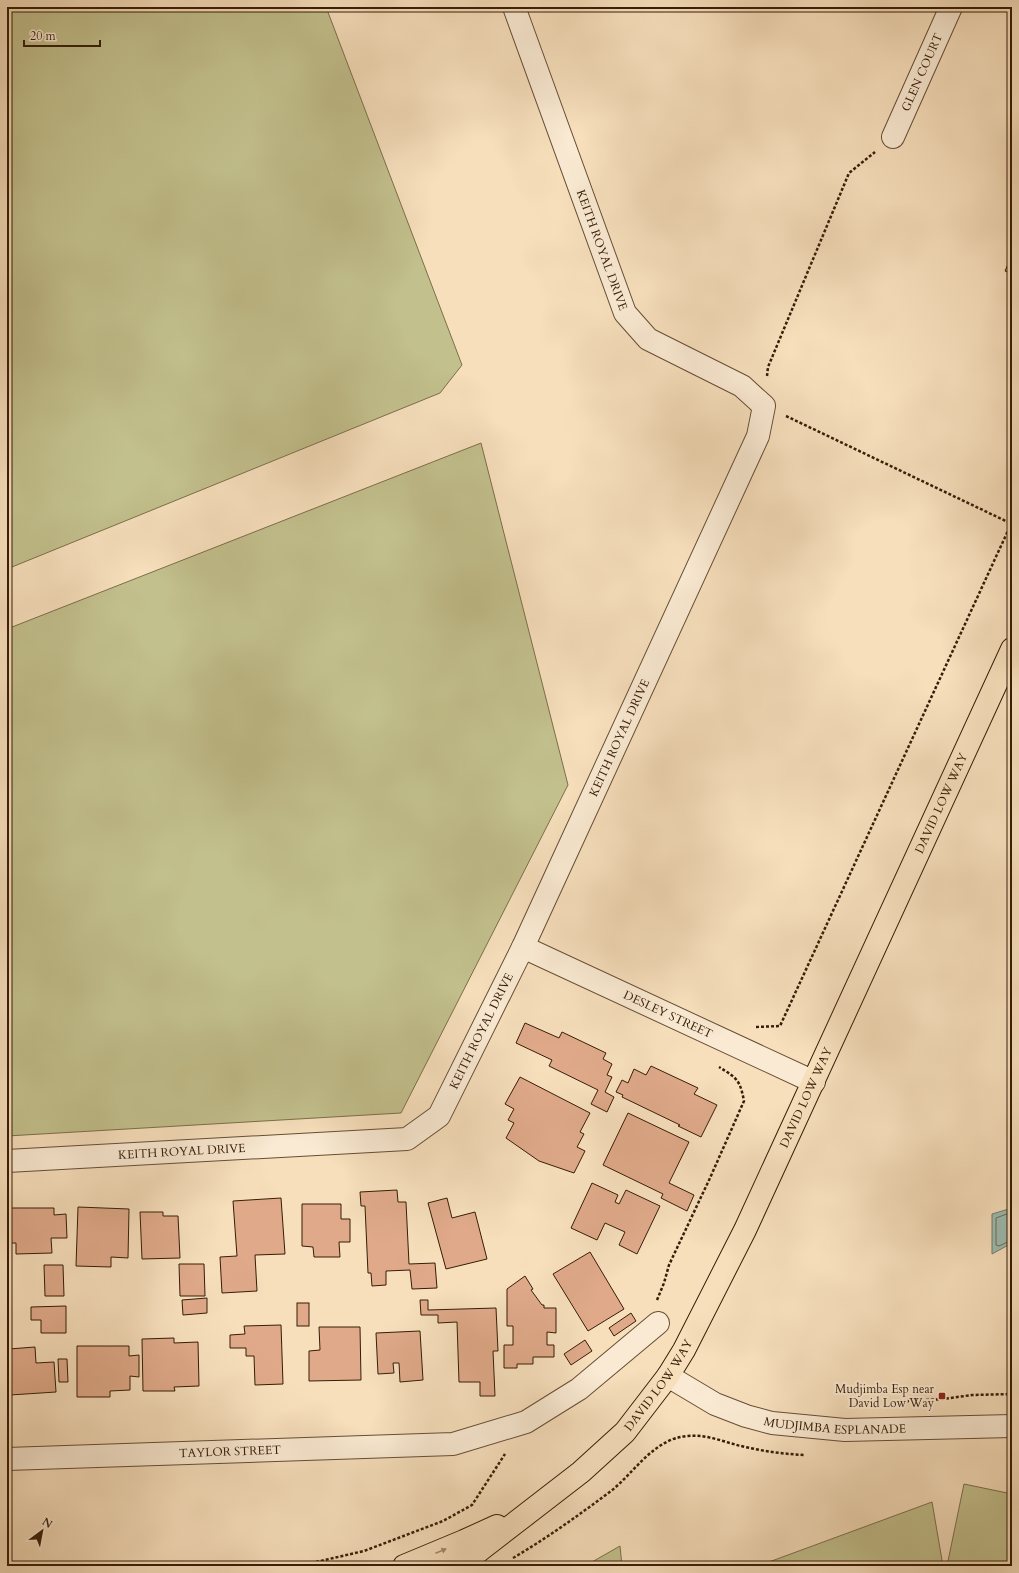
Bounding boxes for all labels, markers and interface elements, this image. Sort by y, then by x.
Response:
scale bar [24,22,100,48]
text: 20 m [30,28,57,44]
street label: GLEN COURT [897,30,946,114]
street label: KEITH ROYAL DRIVE [573,187,631,313]
street label: KEITH ROYAL DRIVE [585,676,653,799]
street label: DAVID LOW WAY [911,750,971,856]
street label: KEITH ROYAL DRIVE [446,970,517,1092]
street label: DESLEY STREET [621,987,716,1042]
street label: DAVID LOW WAY [776,1045,836,1150]
street label: KEITH ROYAL DRIVE [118,1140,246,1163]
street label: DAVID LOW WAY [620,1337,696,1435]
place label: Mudjimba Esp near David Low Way [835,1381,935,1411]
marker: Mudjimba Esp near David Low Way [937,1391,947,1401]
street label: MUDJIMBA ESPLANADE [762,1413,906,1438]
street label: TAYLOR STREET [178,1442,281,1461]
north arrow [22,1511,62,1551]
text: N [39,1514,55,1532]
one-way arrow [435,1548,446,1554]

